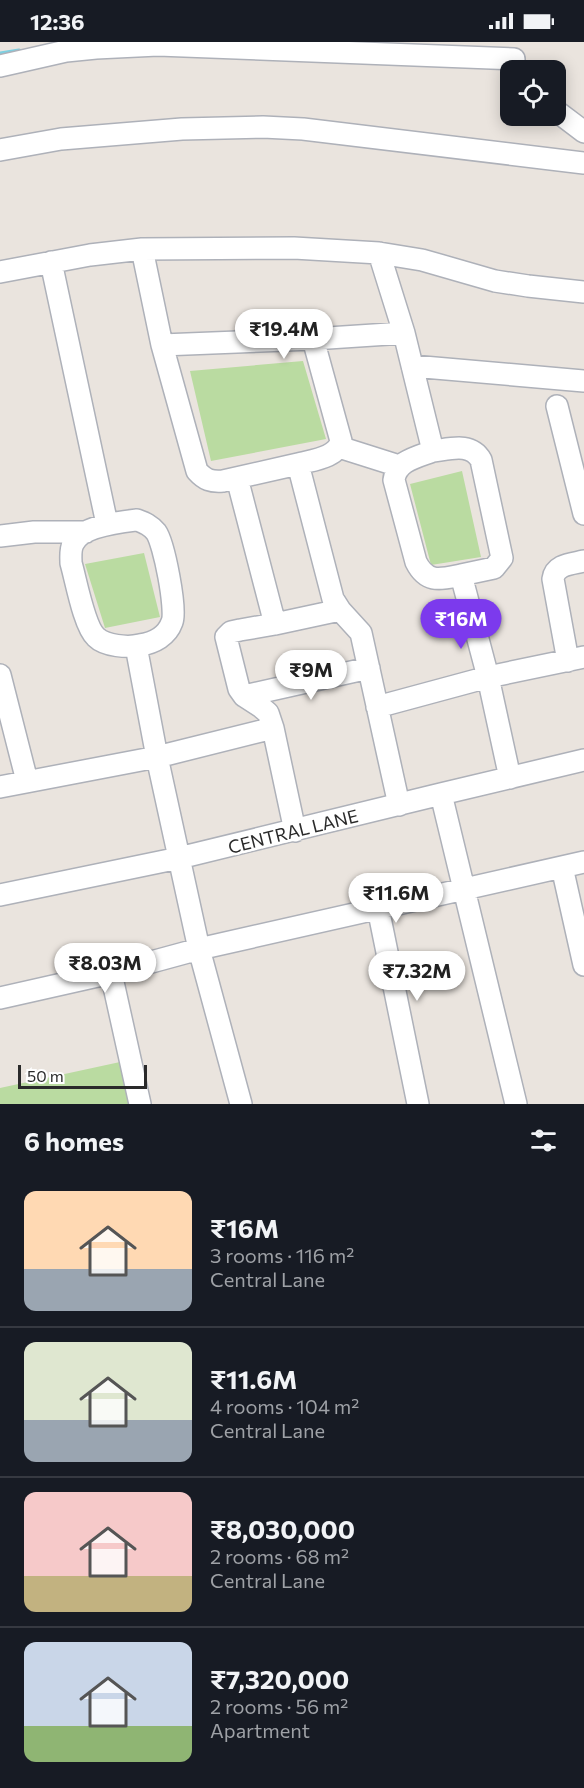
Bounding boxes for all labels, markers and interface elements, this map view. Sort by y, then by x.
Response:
text: 12:36 [30,8,85,35]
map controls [500,60,566,126]
button: locate [500,60,566,126]
pin: ₹19.4M [235,309,333,360]
text: ₹19.4M [249,316,319,340]
pin: ₹16M [425,599,497,650]
text: ₹16M [434,606,488,630]
pin: ₹9M [282,650,340,701]
text: ₹9M [289,657,333,681]
street label: CENTRAL LANE [226,804,360,858]
pin: ₹11.6M [347,873,445,924]
text: ₹11.6M [362,880,430,904]
pin: ₹8.03M [56,943,154,994]
text: ₹8.03M [68,950,142,974]
pin: ₹7.32M [368,951,466,1002]
text: ₹7.32M [382,958,452,982]
scale bar [18,1062,147,1090]
text: 50 m [27,1066,64,1085]
icon: filters [527,1124,560,1157]
text: 6 homes [24,1125,124,1156]
text: ₹16M [210,1212,279,1243]
icon: home [72,1215,144,1287]
text: 3 rooms · 116 m² [210,1243,354,1267]
text: Central Lane [210,1267,325,1291]
text: ₹11.6M [210,1363,297,1394]
icon: home [72,1366,144,1438]
text: 4 rooms · 104 m² [210,1394,359,1418]
text: Central Lane [210,1418,325,1442]
text: ₹8,030,000 [210,1513,355,1544]
icon: home [72,1516,144,1588]
text: 2 rooms · 68 m² [210,1544,349,1568]
text: Central Lane [210,1568,325,1592]
text: ₹7,320,000 [210,1663,349,1694]
icon: home [72,1666,144,1738]
text: 2 rooms · 56 m² [210,1694,348,1718]
text: Apartment [210,1718,310,1742]

